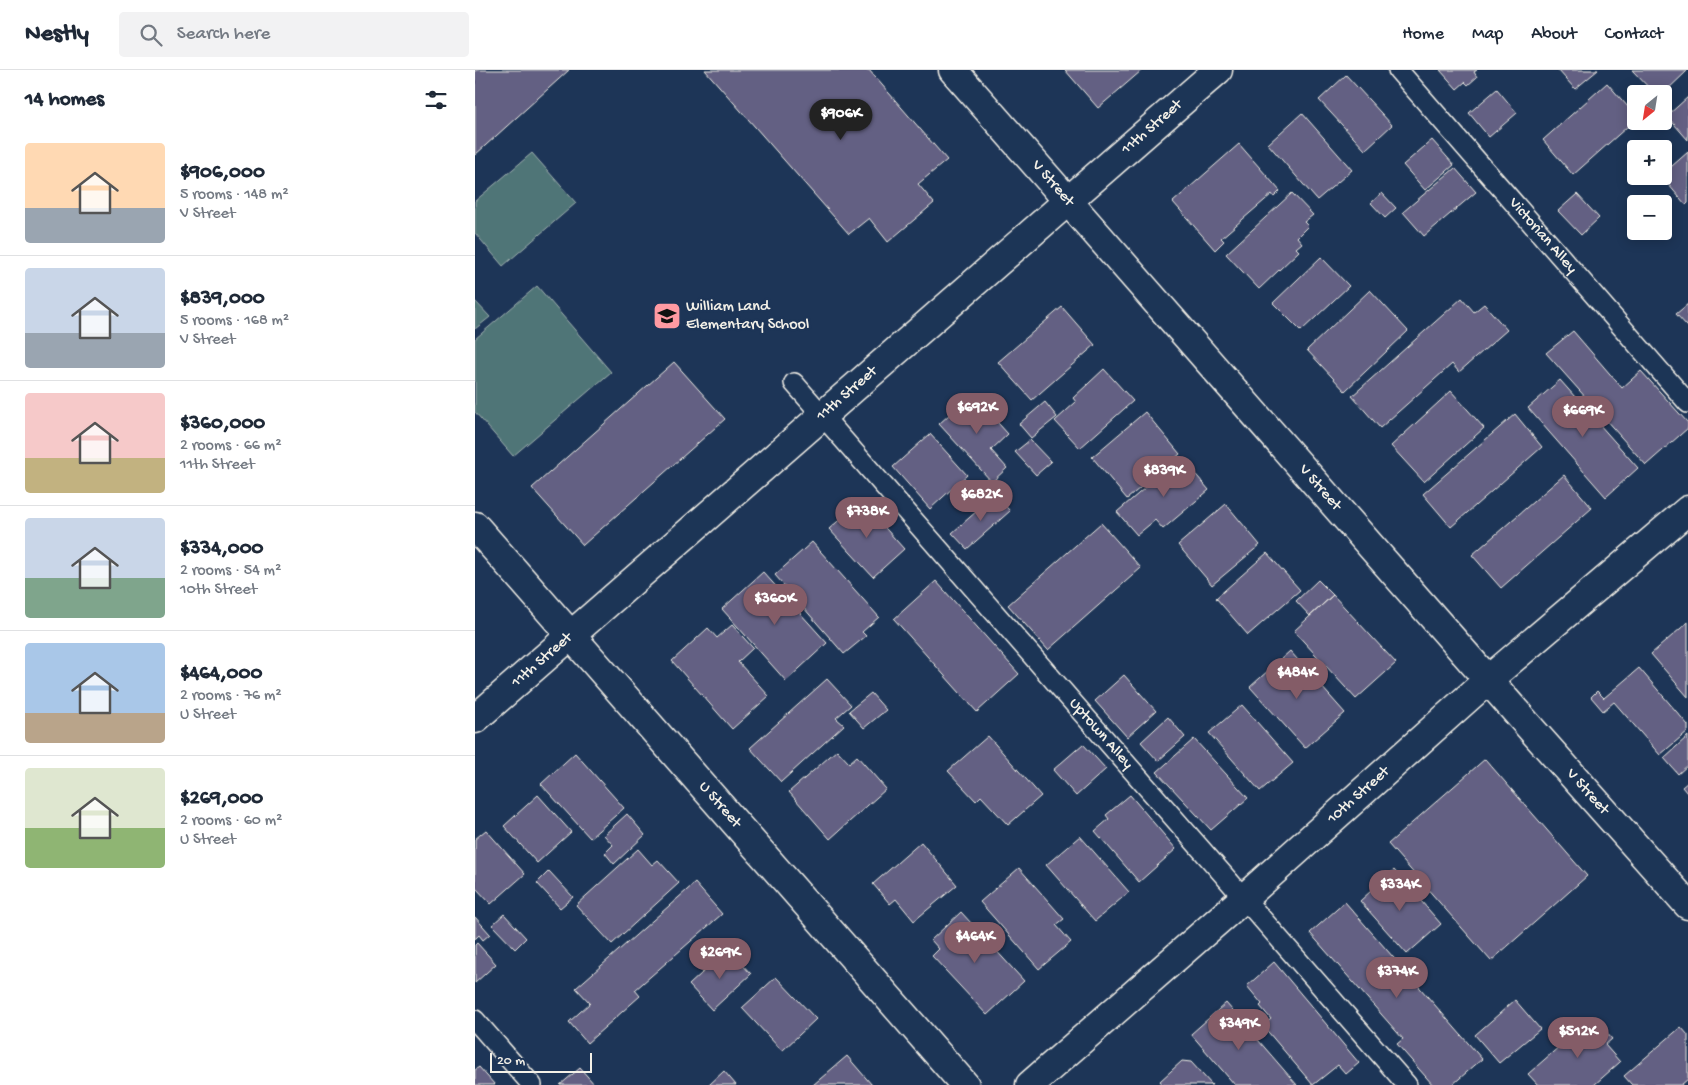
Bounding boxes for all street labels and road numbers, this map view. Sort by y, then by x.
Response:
street label: 11th Street [1117,95,1188,160]
street label: V Street [1027,156,1079,212]
street label: Victorian Alley [1504,193,1581,278]
street label: 11th Street [812,361,882,426]
street label: V Street [1294,460,1346,516]
street label: 11th Street [507,628,577,693]
street label: Uptown Alley [1064,694,1137,774]
street label: 10th Street [1323,762,1395,829]
street label: V Street [1561,764,1614,820]
street label: U Street [694,778,746,833]

